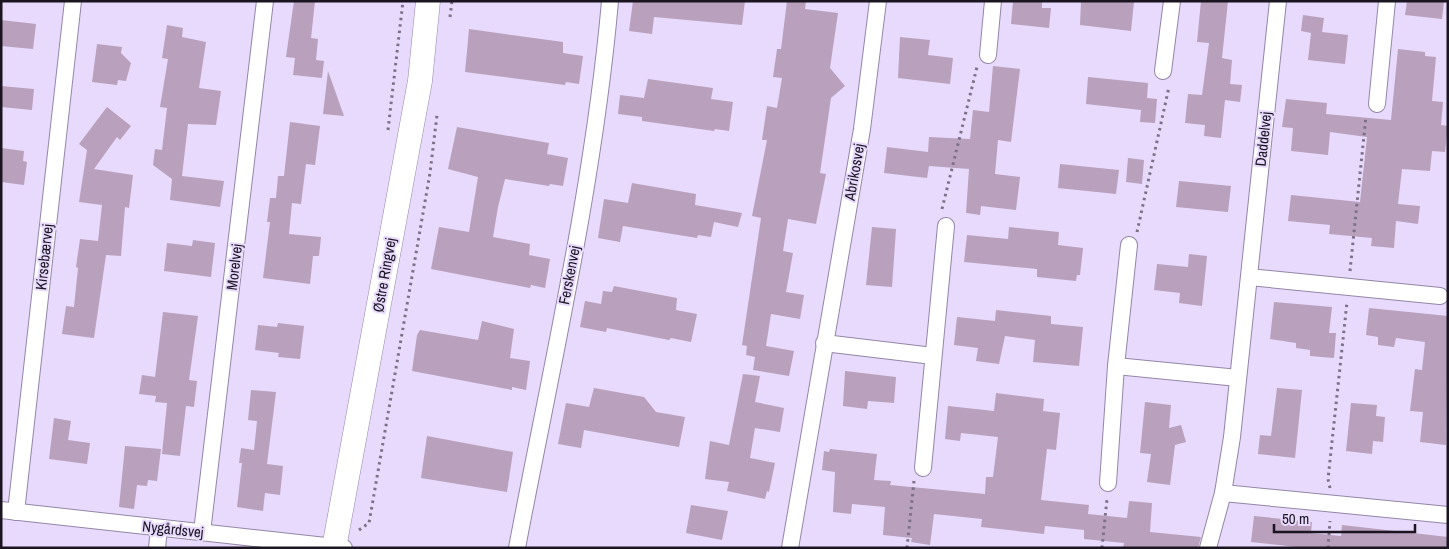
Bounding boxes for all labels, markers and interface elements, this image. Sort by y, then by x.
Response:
street label: Daddelvej [1250,111,1276,167]
street label: Abrikosvej [839,142,869,203]
street label: Kirsebærvej [30,223,58,291]
street label: Østre Ringvej [367,236,401,314]
street label: Morelvej [221,243,247,291]
street label: Ferskenvej [553,244,585,306]
scale bar [1274,502,1415,534]
text: 50 m [1282,508,1309,529]
street label: Nygårdsvej [141,515,205,543]

